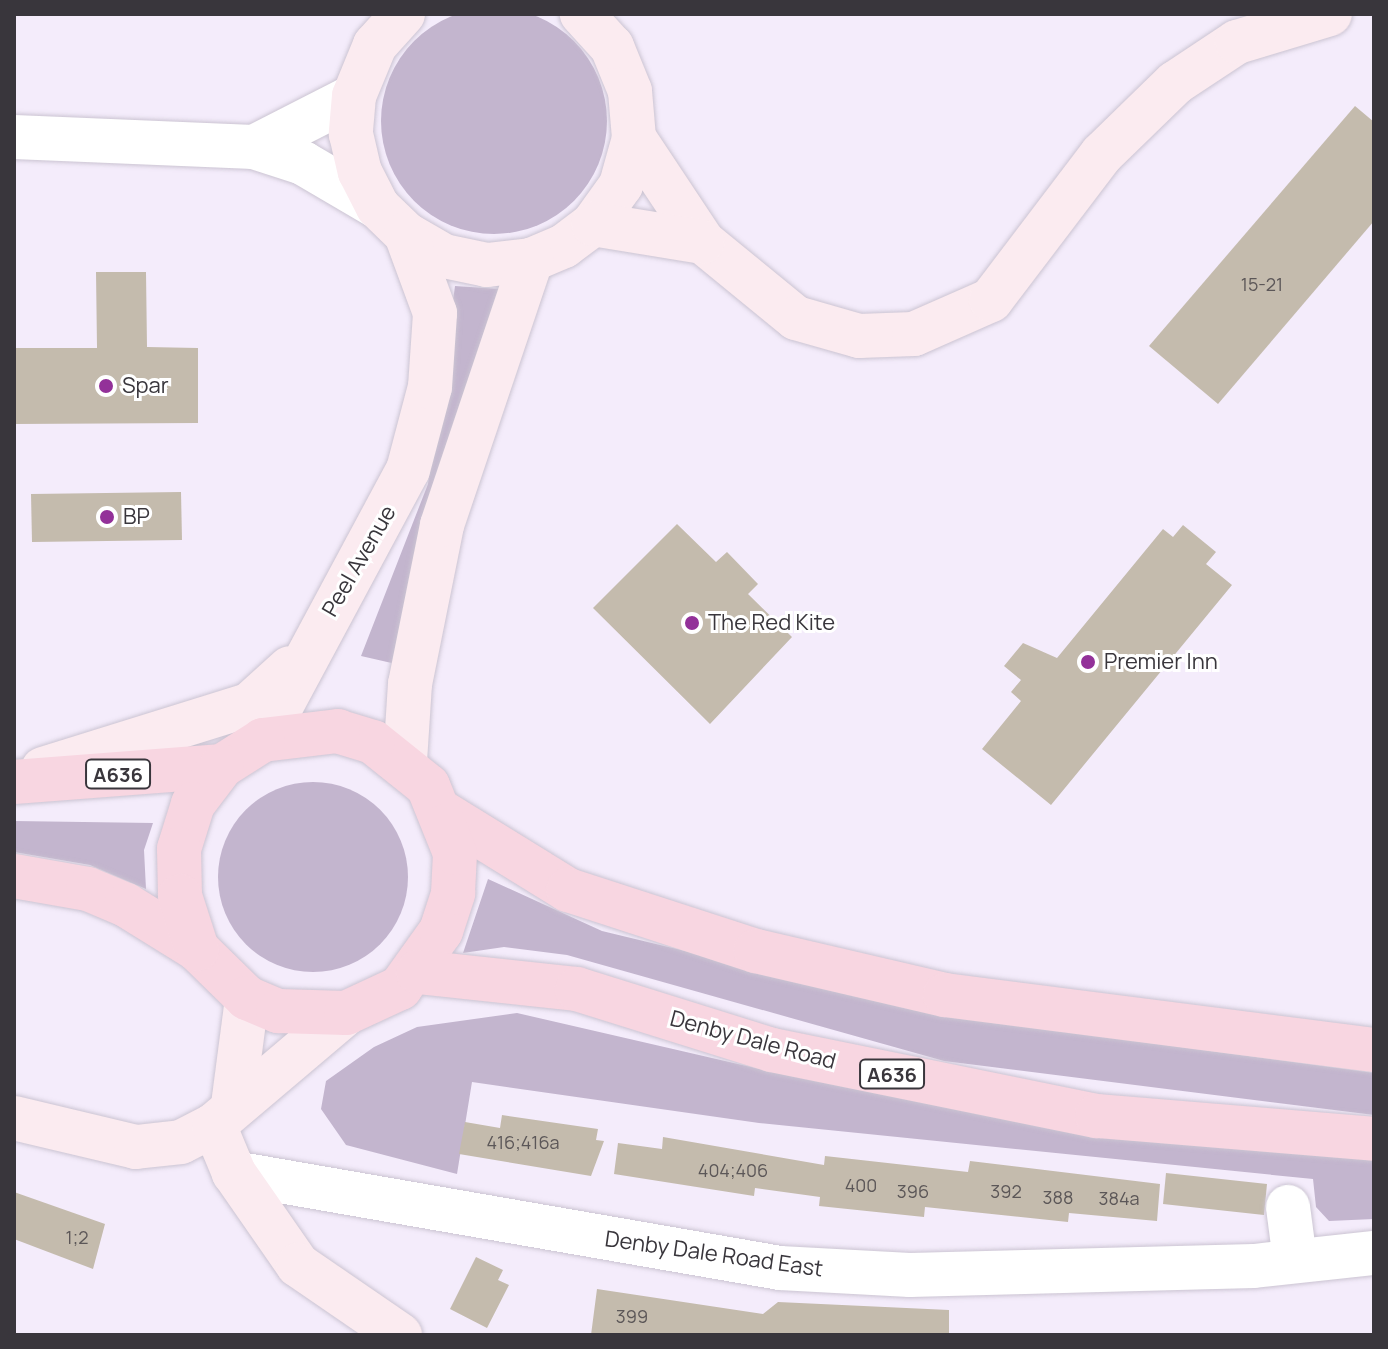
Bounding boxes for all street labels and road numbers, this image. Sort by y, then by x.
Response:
street label: Peel Avenue [317,501,401,621]
road number: A636 [84,758,152,790]
street label: Denby Dale Road [667,1005,839,1075]
road number: A636 [858,1058,926,1090]
street label: Denby Dale Road East [603,1226,825,1282]

